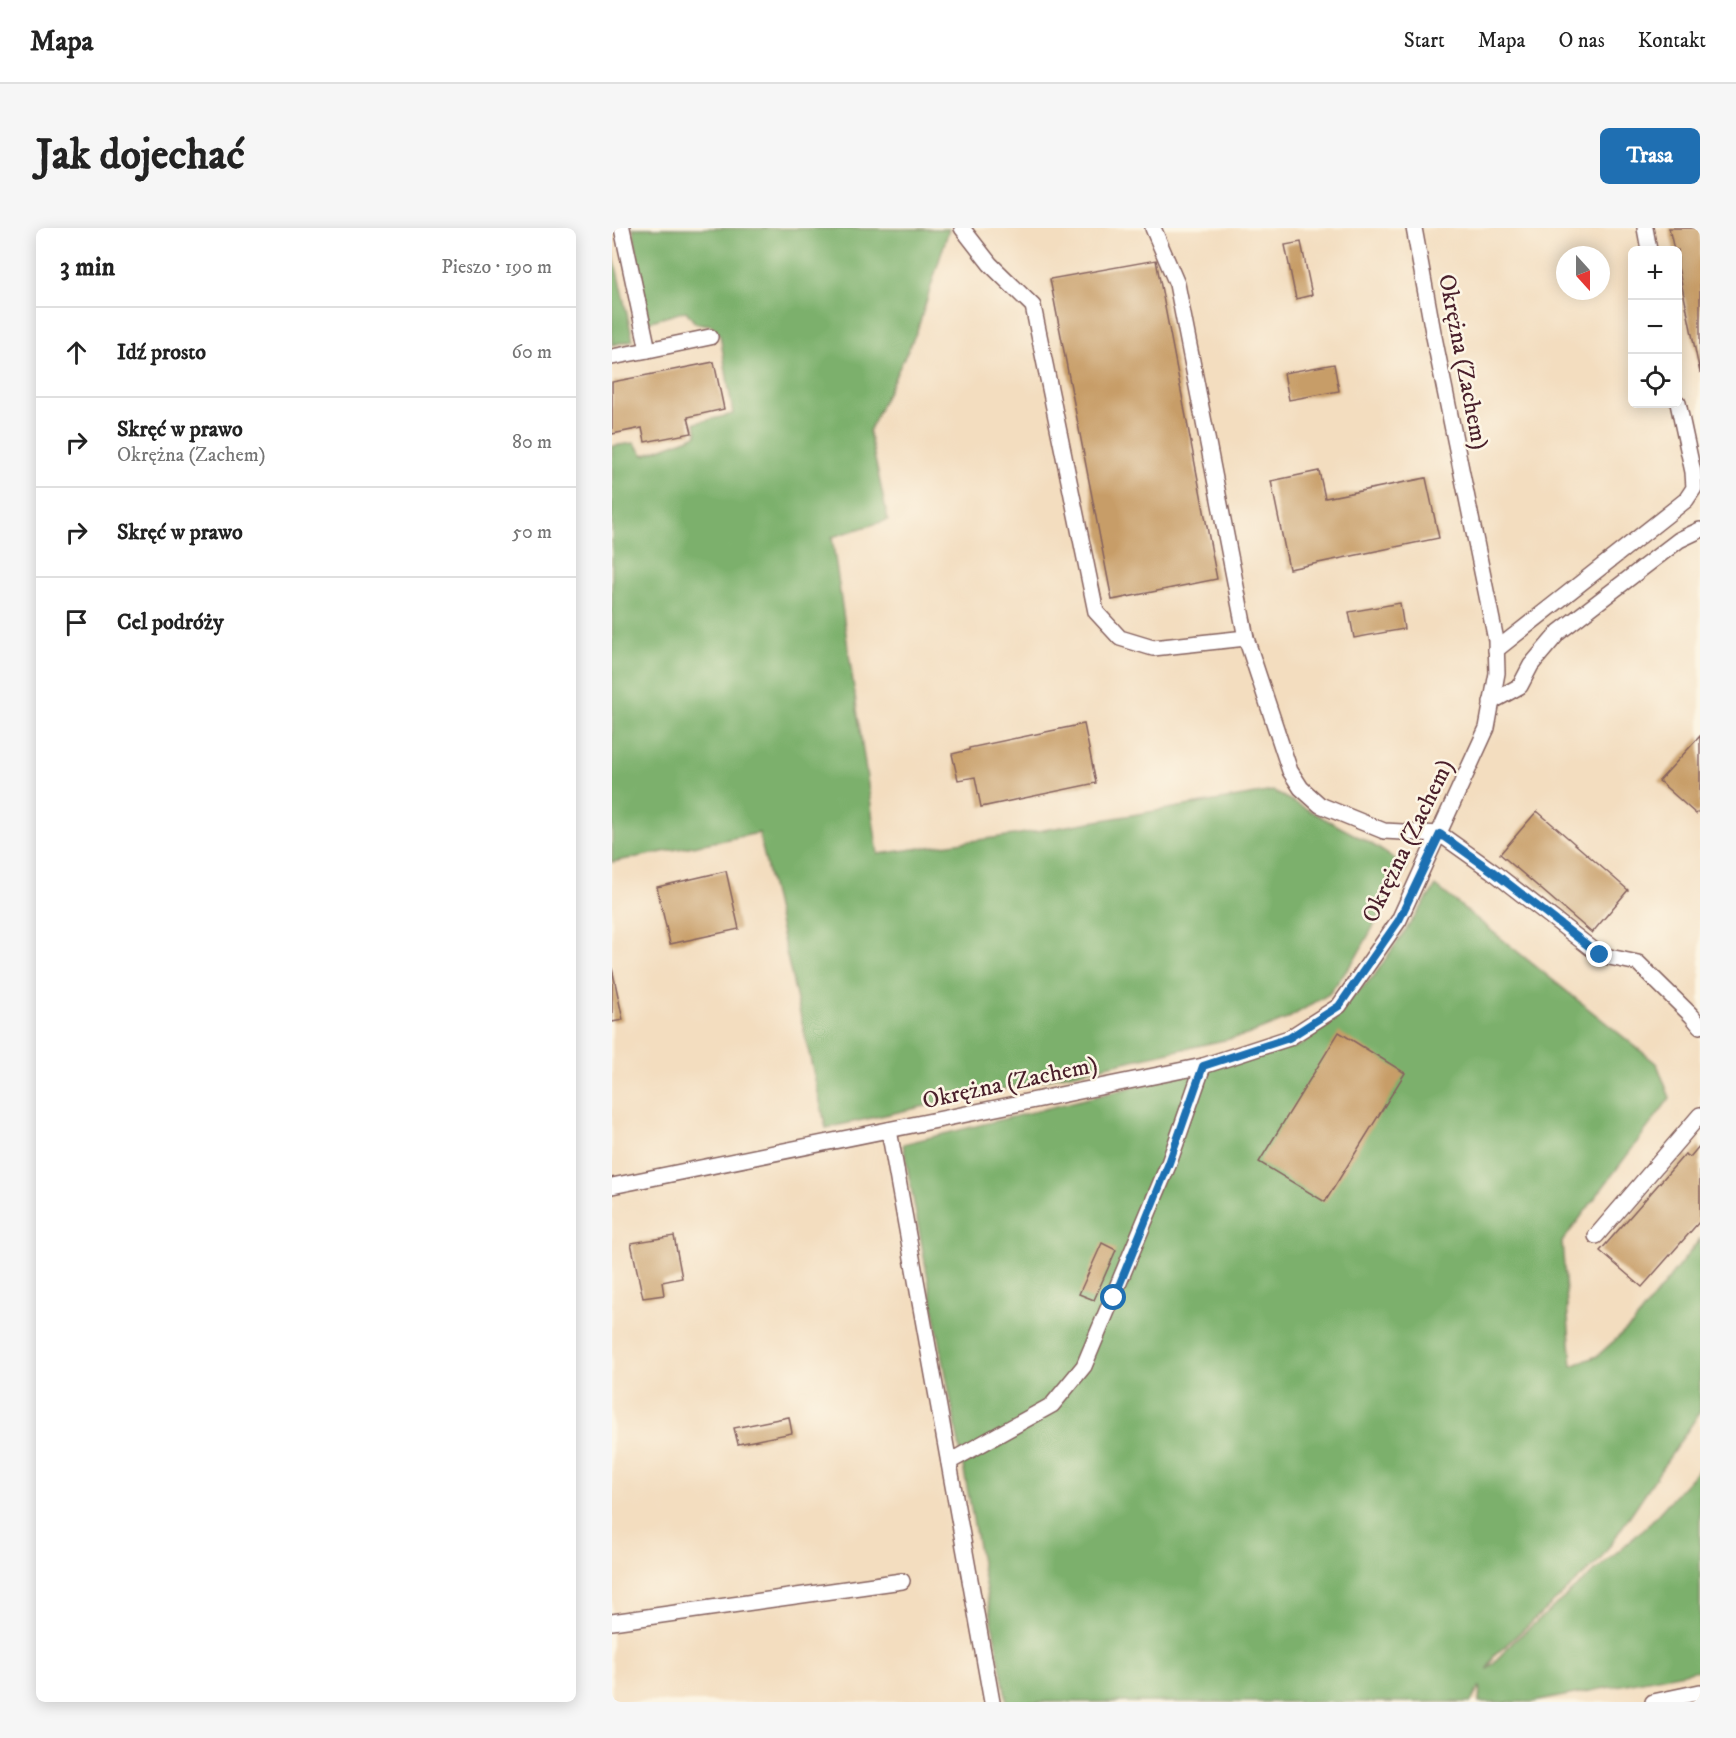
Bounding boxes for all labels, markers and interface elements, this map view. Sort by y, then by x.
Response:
text: Mapa [30,24,93,59]
text: Start [1404,28,1445,54]
text: Mapa [1478,28,1525,54]
text: O nas [1558,28,1605,54]
text: Kontakt [1638,28,1706,54]
button: Trasa [1600,128,1700,184]
text: Jak dojechać [36,130,244,182]
north arrow [1556,246,1610,300]
map controls [1628,246,1682,408]
button: + [1628,246,1682,300]
text: 3 min [60,251,115,284]
text: Pieszo · 190 m [441,255,552,280]
street label: Okrężna (Zachem) [1431,272,1495,452]
button: − [1628,300,1682,354]
icon: ahead [60,336,93,369]
text: Idź prosto [117,339,206,366]
text: 60 m [512,340,552,365]
button: locate [1628,354,1682,408]
text: Skręć w prawo [117,416,243,443]
icon: right [60,426,93,459]
text: 80 m [512,430,552,455]
text: Okrężna (Zachem) [117,443,266,468]
icon: right [60,516,93,549]
text: Skręć w prawo [117,519,243,546]
text: 50 m [512,520,552,545]
icon: arrive [60,606,93,639]
text: Cel podróży [117,609,224,636]
street label: Okrężna (Zachem) [1355,754,1461,928]
route end [1586,941,1612,967]
street label: Okrężna (Zachem) [920,1050,1100,1116]
route start [1100,1284,1126,1310]

